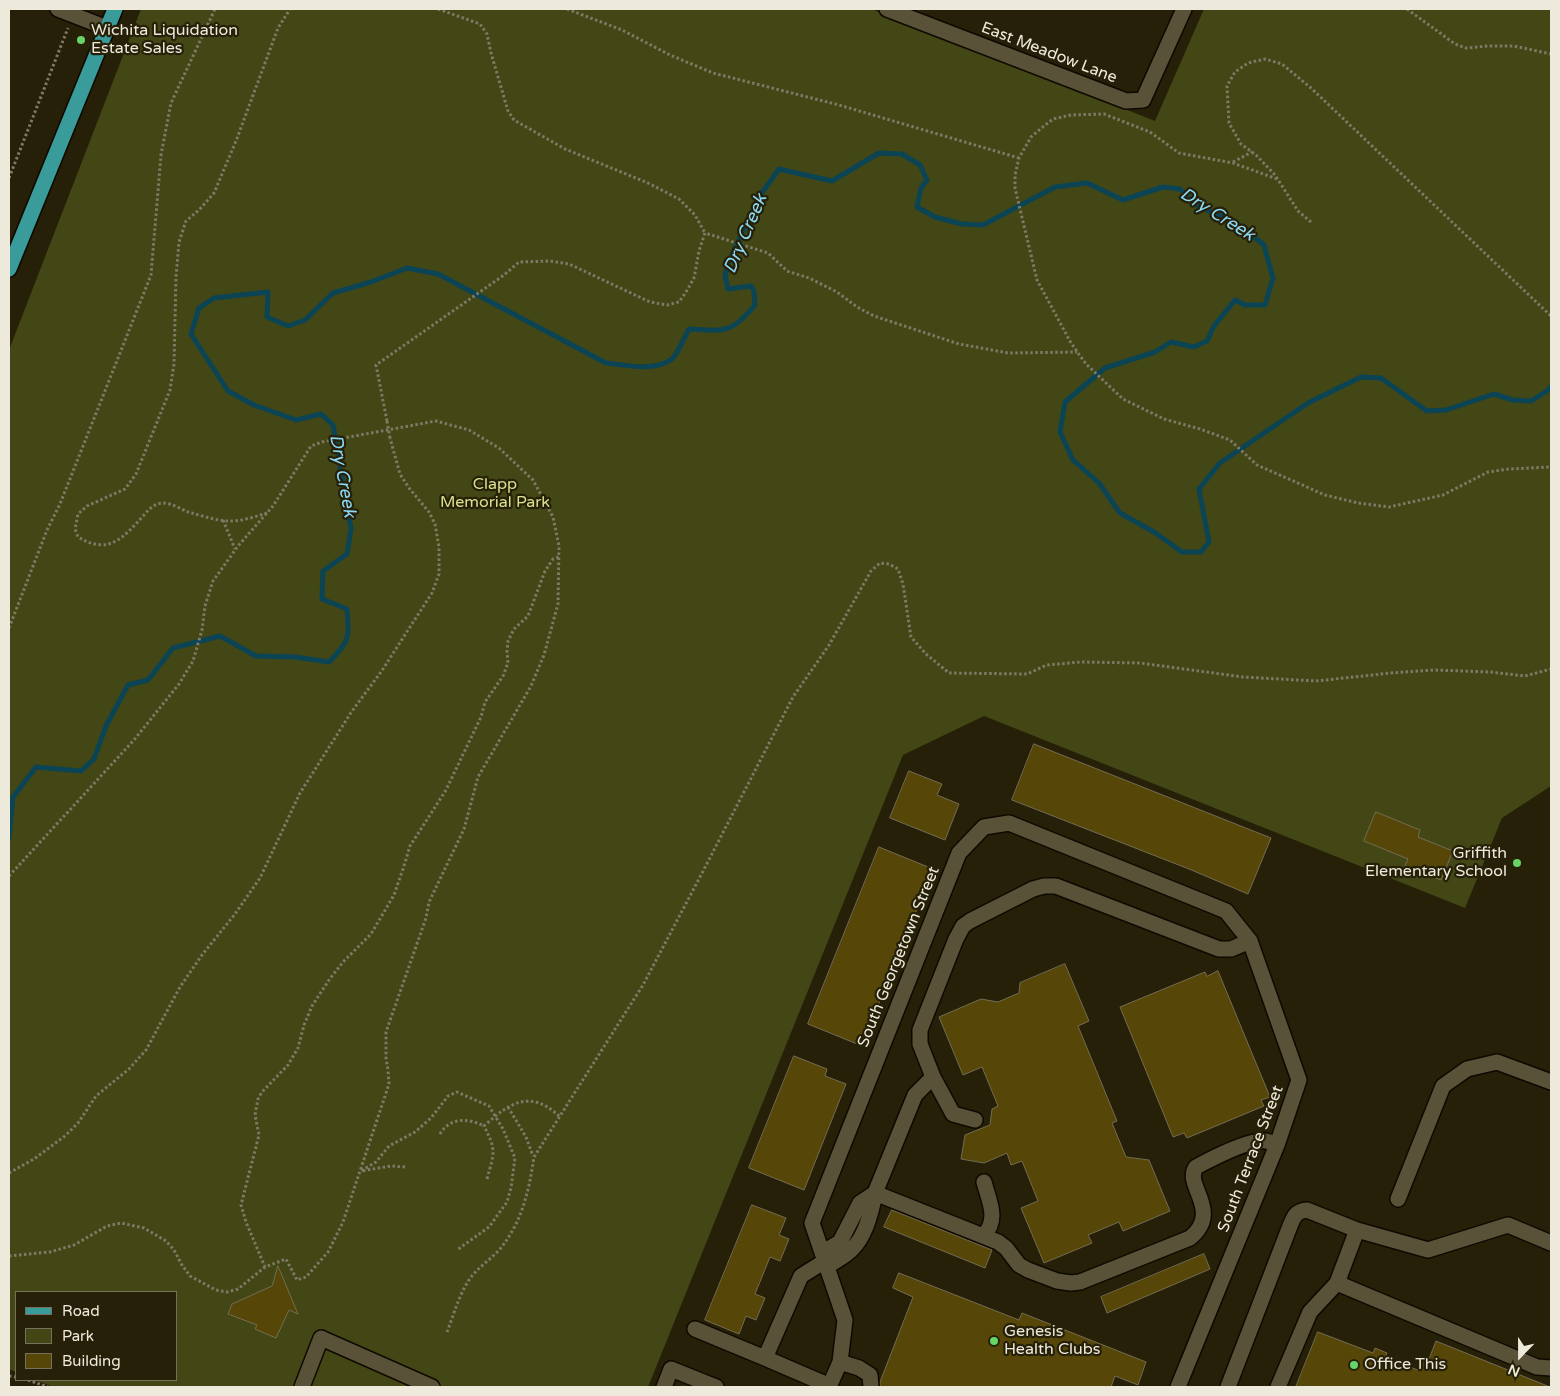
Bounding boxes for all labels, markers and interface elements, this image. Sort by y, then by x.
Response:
street label: East Meadow Lane [978,18,1120,88]
place label: Wichita Liquidation Estate Sales [91,21,238,59]
marker: Wichita Liquidation Estate Sales [75,34,87,46]
water label: Dry Creek [1176,184,1258,246]
water label: Dry Creek [720,191,772,277]
water label: Dry Creek [324,433,360,519]
park label: Clapp Memorial Park [440,475,550,513]
place label: Griffith Elementary School [1365,844,1507,882]
marker: Griffith Elementary School [1511,857,1523,869]
street label: South Georgetown Street [854,864,944,1050]
street label: South Terrace Street [1214,1083,1288,1235]
legend [15,1291,178,1381]
text: Road [62,1302,100,1320]
place label: Genesis Health Clubs [1004,1322,1101,1360]
text: Park [62,1327,94,1345]
north arrow [1495,1331,1545,1381]
marker: Genesis Health Clubs [988,1335,1000,1347]
text: Building [62,1352,121,1370]
place label: Office This [1364,1355,1446,1375]
marker: Office This [1348,1359,1360,1371]
text: N [1506,1360,1523,1380]

